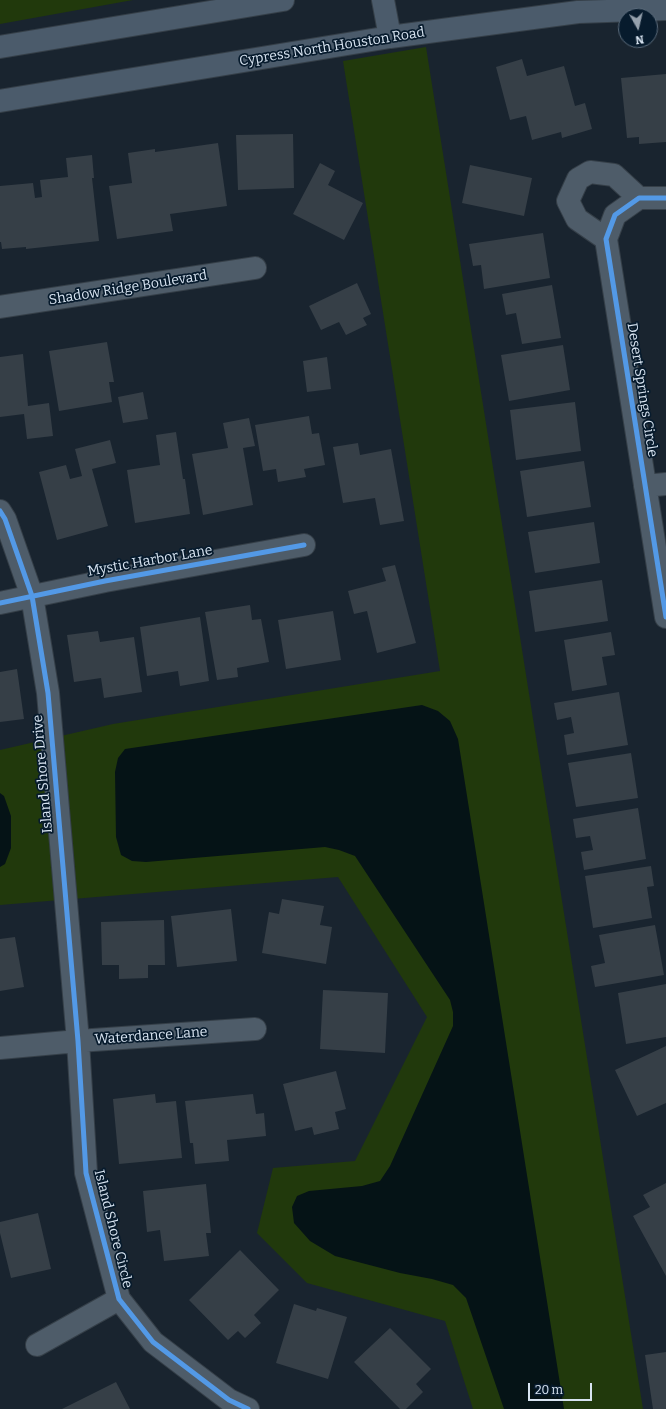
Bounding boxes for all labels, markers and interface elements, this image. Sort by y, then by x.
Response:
north arrow [618,8,658,48]
street label: Cypress North Houston Road [238,24,426,70]
text: N [634,32,645,46]
street label: Shadow Ridge Boulevard [47,267,209,309]
street label: Desert Springs Circle [623,322,661,458]
street label: Mystic Harbor Lane [86,542,214,580]
street label: Island Shore Drive [29,714,57,834]
street label: Waterdance Lane [94,1024,208,1048]
street label: Island Shore Circle [90,1168,136,1290]
scale bar [530,1375,594,1401]
text: 20 m [535,1383,563,1397]

